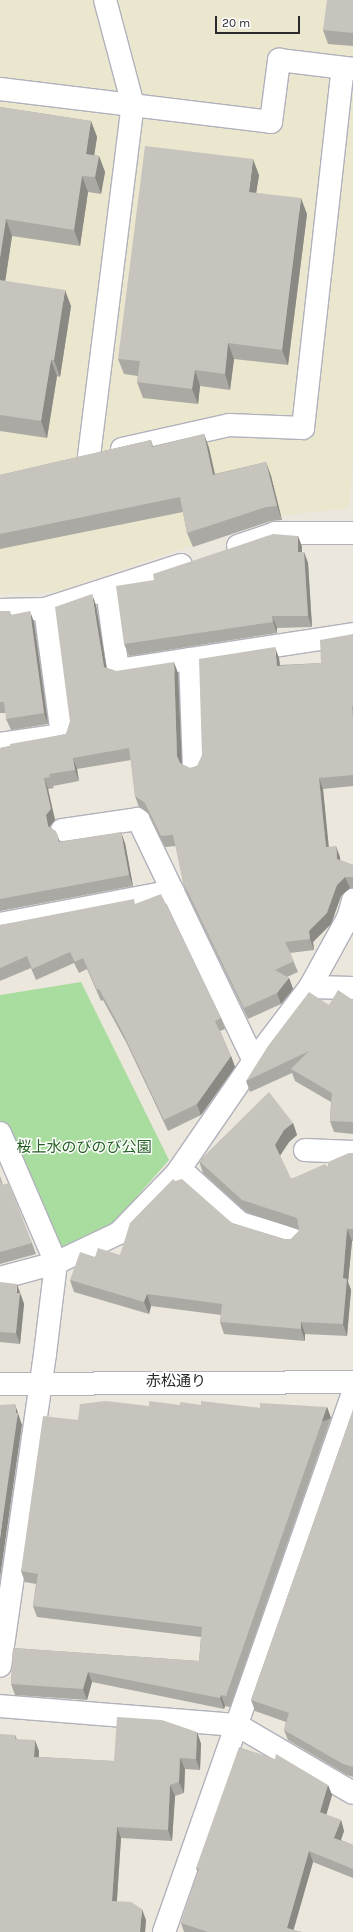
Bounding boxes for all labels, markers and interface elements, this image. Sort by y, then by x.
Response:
scale bar [217,8,302,34]
text: 20 m [222,16,250,30]
park label: 桜上水のびのび公園 [17,1139,151,1157]
street label: 赤松通り [146,1373,206,1391]

